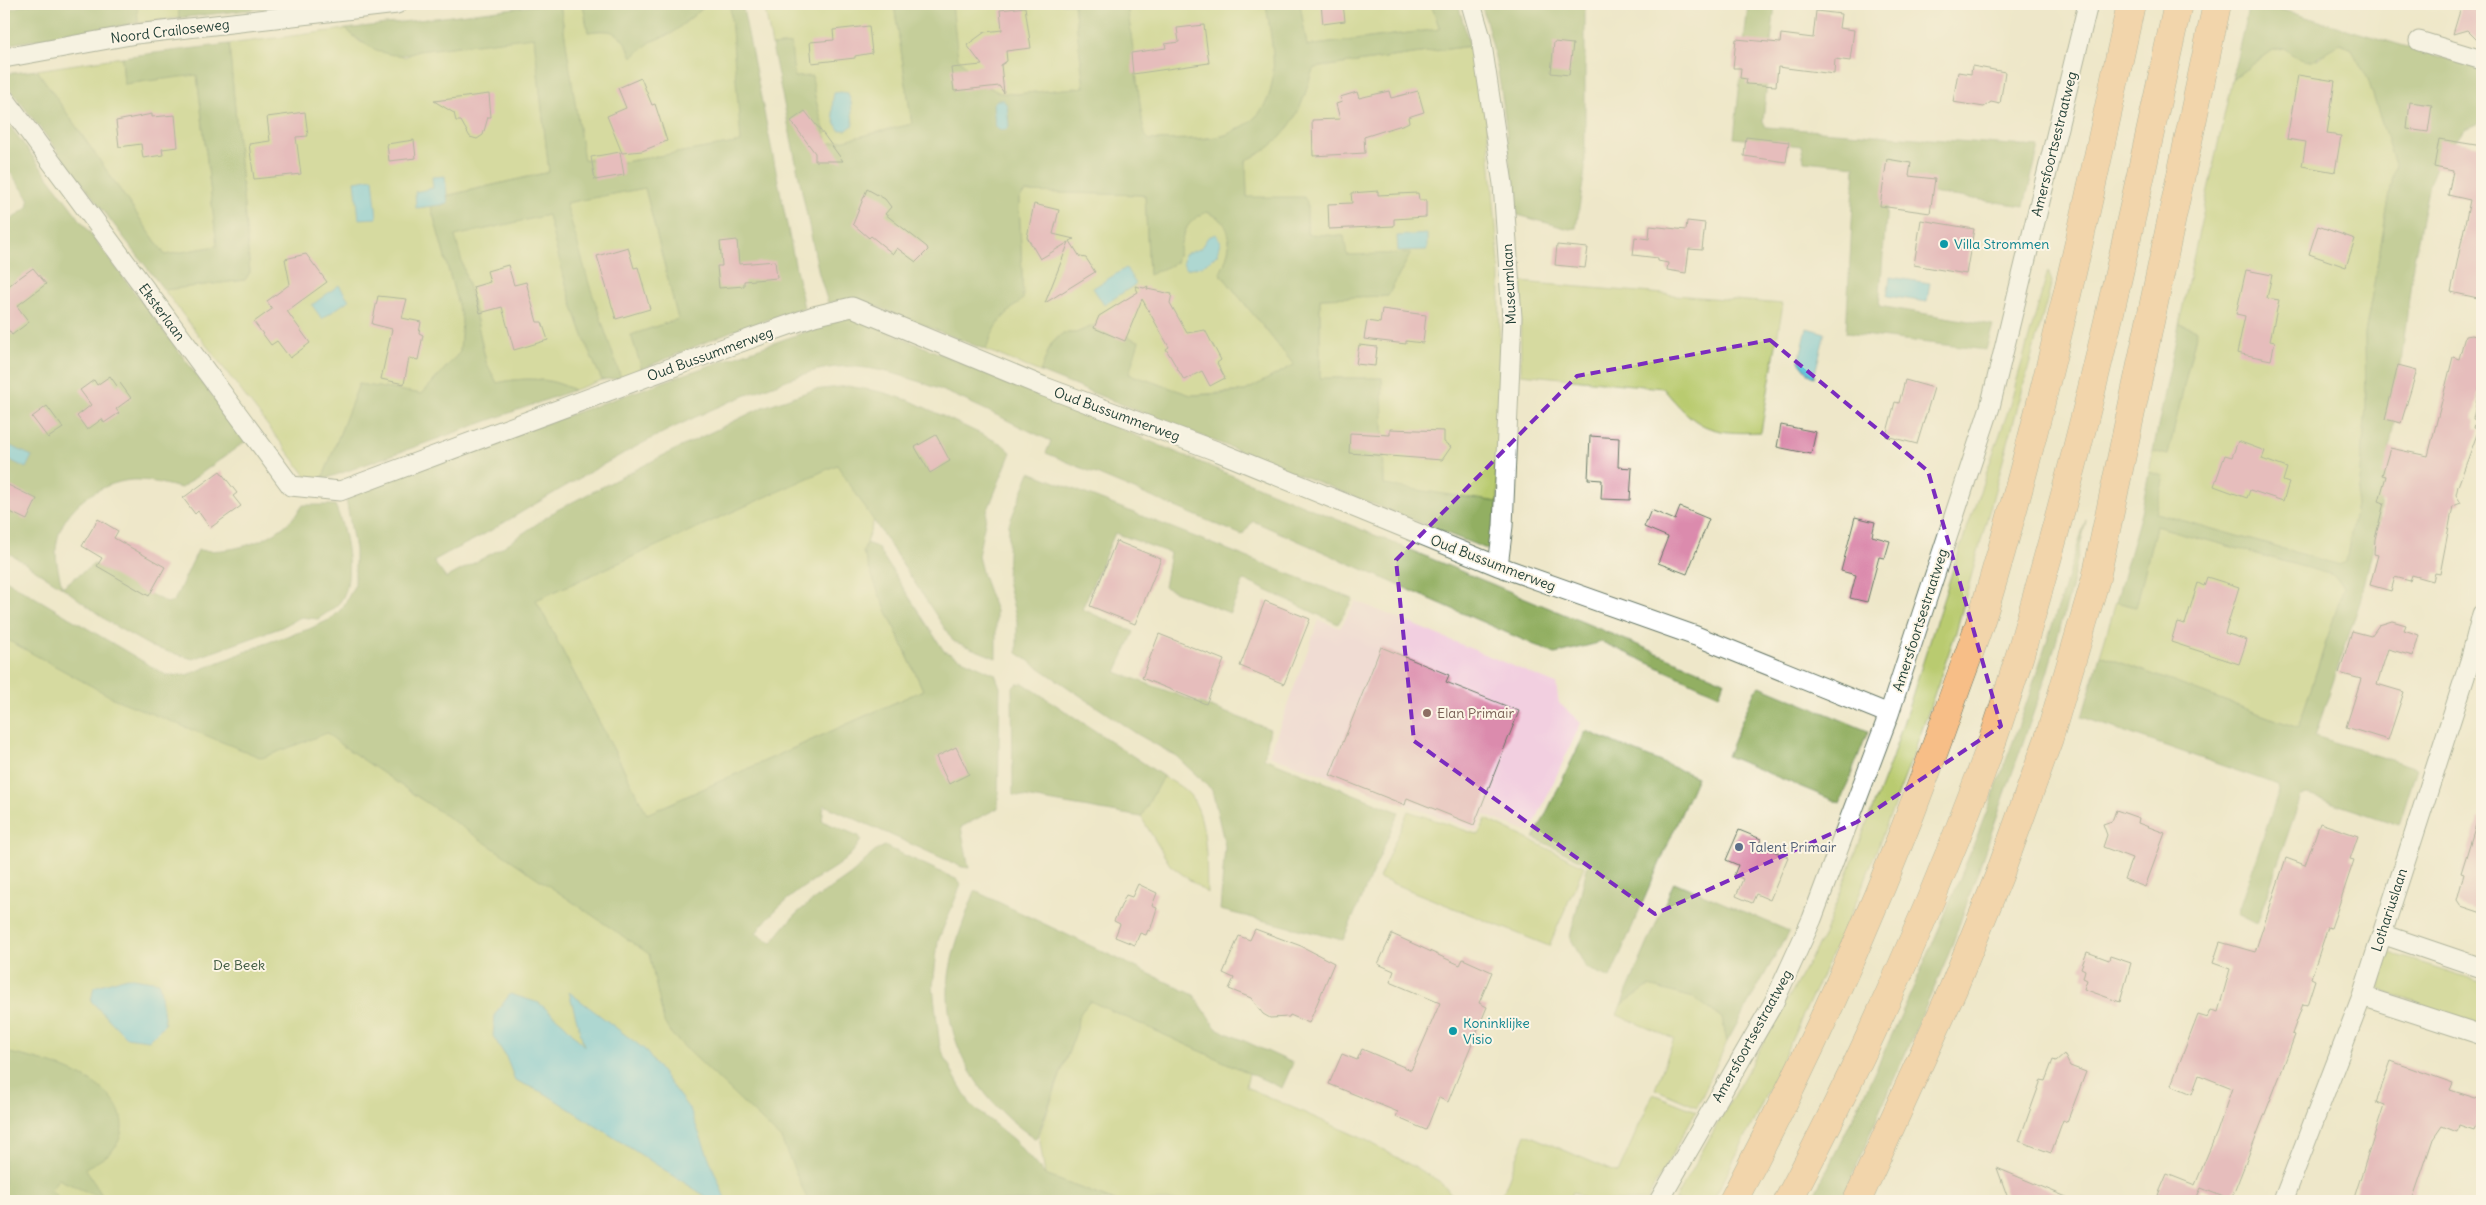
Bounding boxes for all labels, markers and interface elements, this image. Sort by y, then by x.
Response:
street label: Noord Crailoseweg [110,15,230,47]
street label: Amersfoortsestraatweg [2027,70,2081,218]
place label: Villa Strommen [1954,235,2049,253]
marker: Villa Strommen [1938,238,1950,250]
street label: Museumlaan [1498,243,1520,325]
street label: Eksterlaan [135,280,189,344]
street label: Oud Bussummerweg [644,323,776,385]
street label: Oud Bussummerweg [1051,383,1183,445]
street label: Oud Bussummerweg [1428,531,1558,595]
street label: Amersfoortsestraatweg [1888,546,1952,694]
place label: Elan Primair [1437,704,1514,722]
marker: Elan Primair [1421,707,1433,719]
place label: Talent Primair [1749,838,1837,856]
marker: Talent Primair [1733,841,1745,853]
street label: Lothariuslaan [2367,866,2411,954]
park label: De Beek [213,956,265,974]
street label: Amersfoortsestraatweg [1708,966,1796,1106]
place label: Koninklijke Visio [1463,1014,1530,1048]
marker: Koninklijke Visio [1447,1025,1459,1037]

